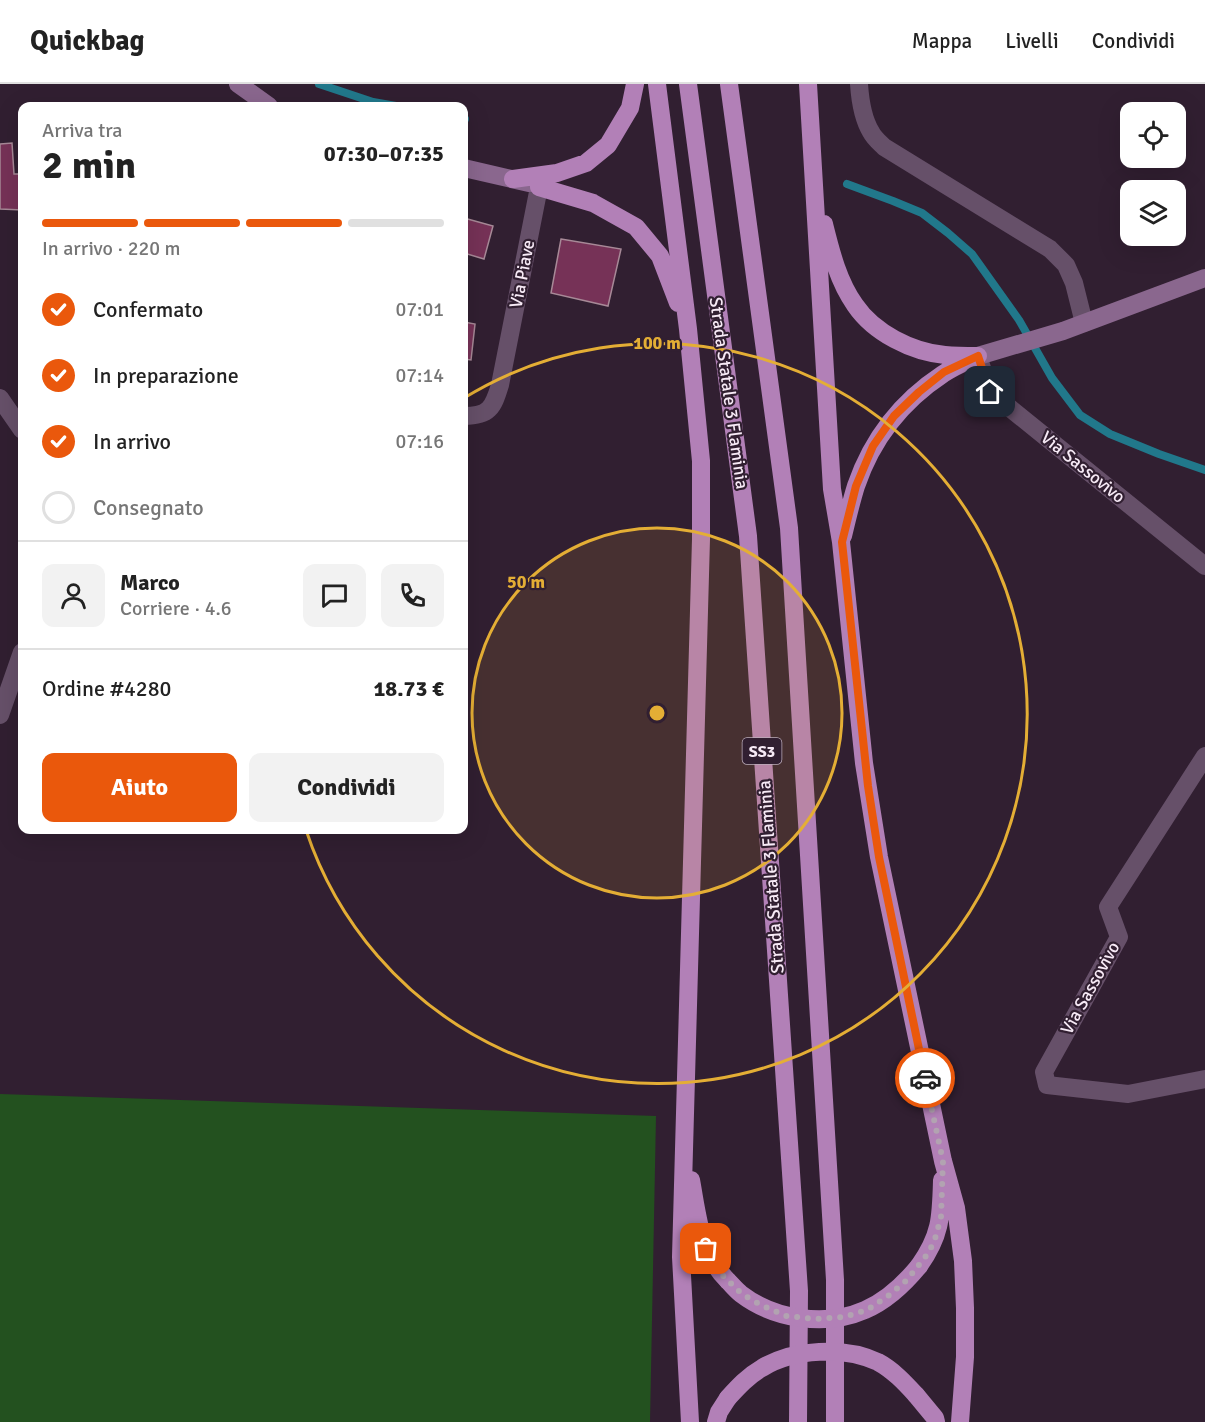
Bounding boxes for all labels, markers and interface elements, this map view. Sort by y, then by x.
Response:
text: Quickbag [30,24,145,58]
text: Mappa [912,28,972,54]
text: Livelli [1005,28,1059,54]
text: Condividi [1092,28,1175,54]
map controls [1120,102,1186,246]
button: locate [1120,102,1186,168]
text: Arriva tra [42,118,122,143]
text: 07:30–07:35 [324,140,444,167]
text: 2 min [42,141,136,189]
button: layers [1120,180,1186,246]
text: In arrivo · 220 m [42,236,180,261]
street label: Via Piave [505,238,539,310]
icon: check [42,293,75,326]
text: Confermato [93,296,203,323]
street label: Strada Statale 3 Flaminia [705,296,753,490]
text: 07:01 [395,297,444,322]
text: 100 m [633,332,681,354]
icon: check [42,359,75,392]
text: In preparazione [93,362,239,389]
text: 07:14 [395,363,444,388]
pin [964,366,1015,417]
icon: home [973,375,1006,408]
icon: check [42,425,75,458]
street label: Via Sassovivo [1036,426,1130,508]
text: In arrivo [93,428,171,455]
text: 07:16 [395,429,444,454]
text: Consegnato [93,494,204,521]
button: person [42,564,105,627]
button: chat [303,564,366,627]
button: phone [381,564,444,627]
text: Marco [120,569,180,596]
text: 50 m [507,571,545,593]
text: Corriere · 4.6 [120,596,232,621]
text: Ordine #4280 [42,675,171,702]
text: 18.73 € [373,675,444,702]
centre of rings [647,703,667,723]
road number: SS3 [742,738,782,764]
button: Aiuto [42,753,237,822]
button: Condividi [249,753,444,822]
street label: Strada Statale 3 Flaminia [753,780,789,974]
street label: Via Sassovivo [1056,938,1124,1038]
courier [895,1048,955,1108]
icon: car [909,1062,942,1095]
pin [680,1223,731,1274]
icon: bag [689,1232,722,1265]

